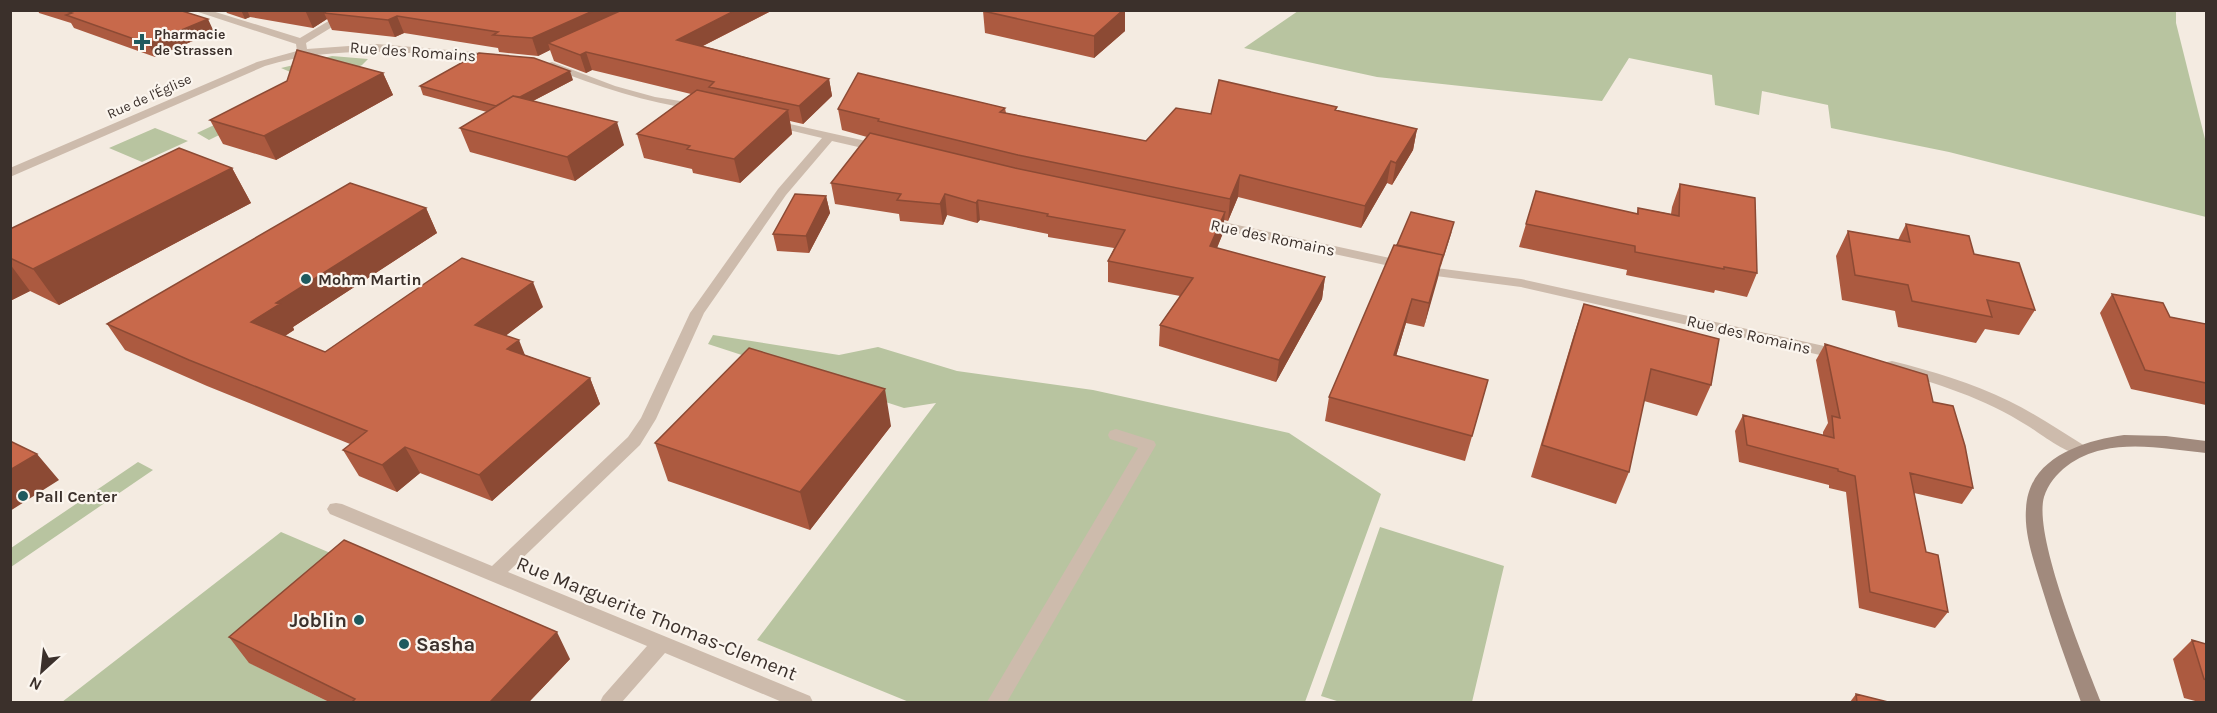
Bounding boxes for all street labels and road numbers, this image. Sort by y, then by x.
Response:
street label: Rue des Romains [349,38,477,65]
street label: Rue de l'Église [104,69,194,123]
street label: Rue des Romains [1209,215,1337,260]
street label: Rue des Romains [1685,311,1813,358]
street label: Rue Marguerite Thomas-Clement [513,552,801,686]

